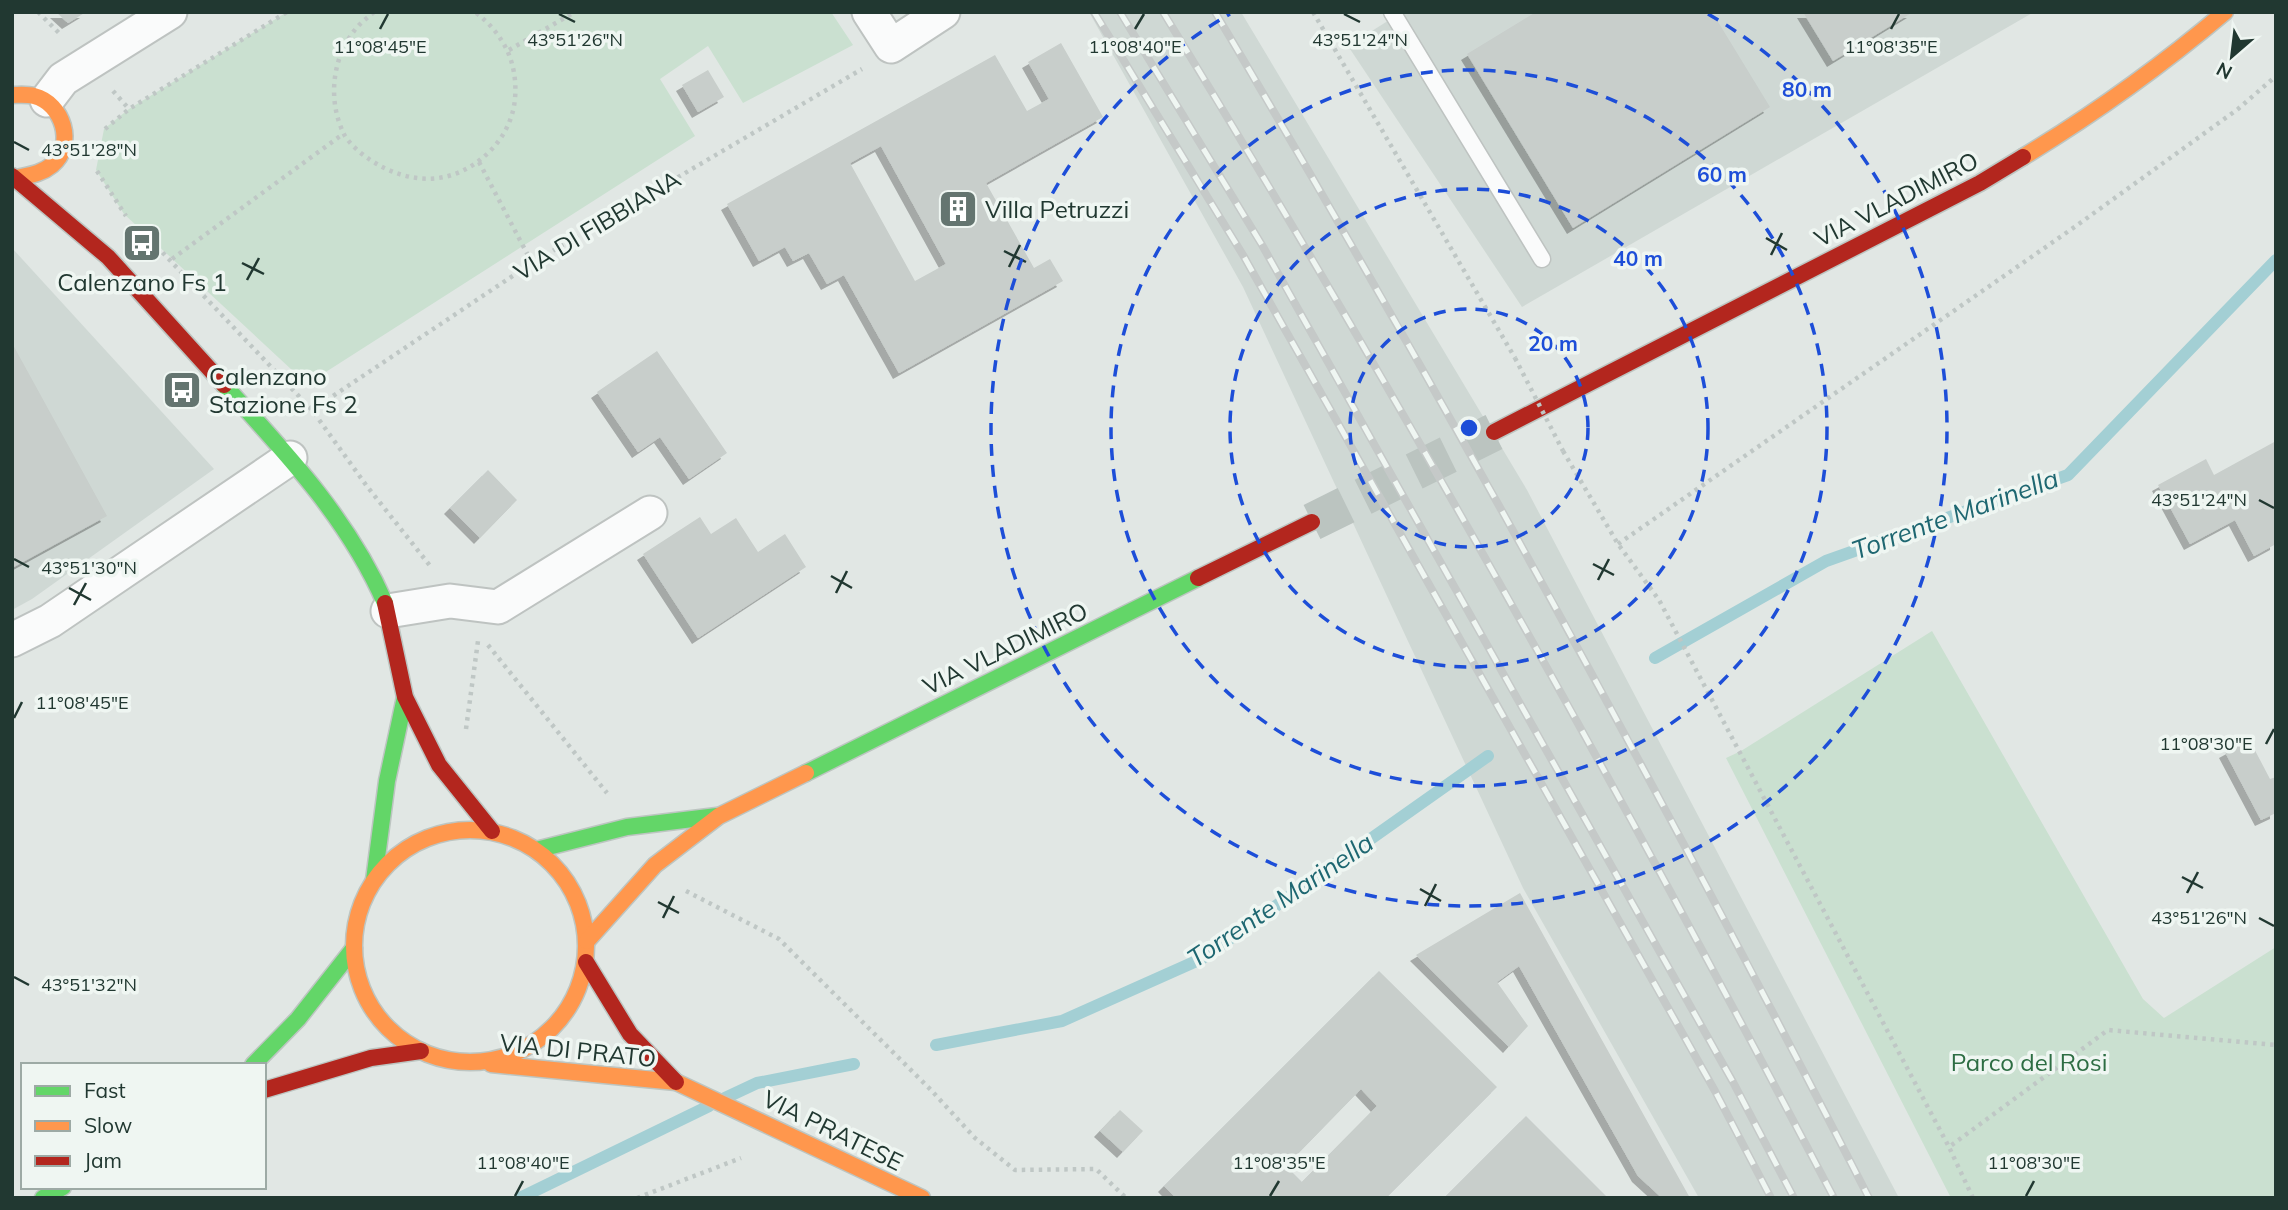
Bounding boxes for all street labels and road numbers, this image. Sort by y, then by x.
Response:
street label: VIA VLADIMIRO [1809,145,1983,253]
street label: VIA DI FIBBIANA [508,163,686,287]
street label: VIA VLADIMIRO [918,595,1092,701]
street label: VIA DI PRATO [498,1027,658,1073]
street label: VIA PRATESE [758,1083,908,1177]

